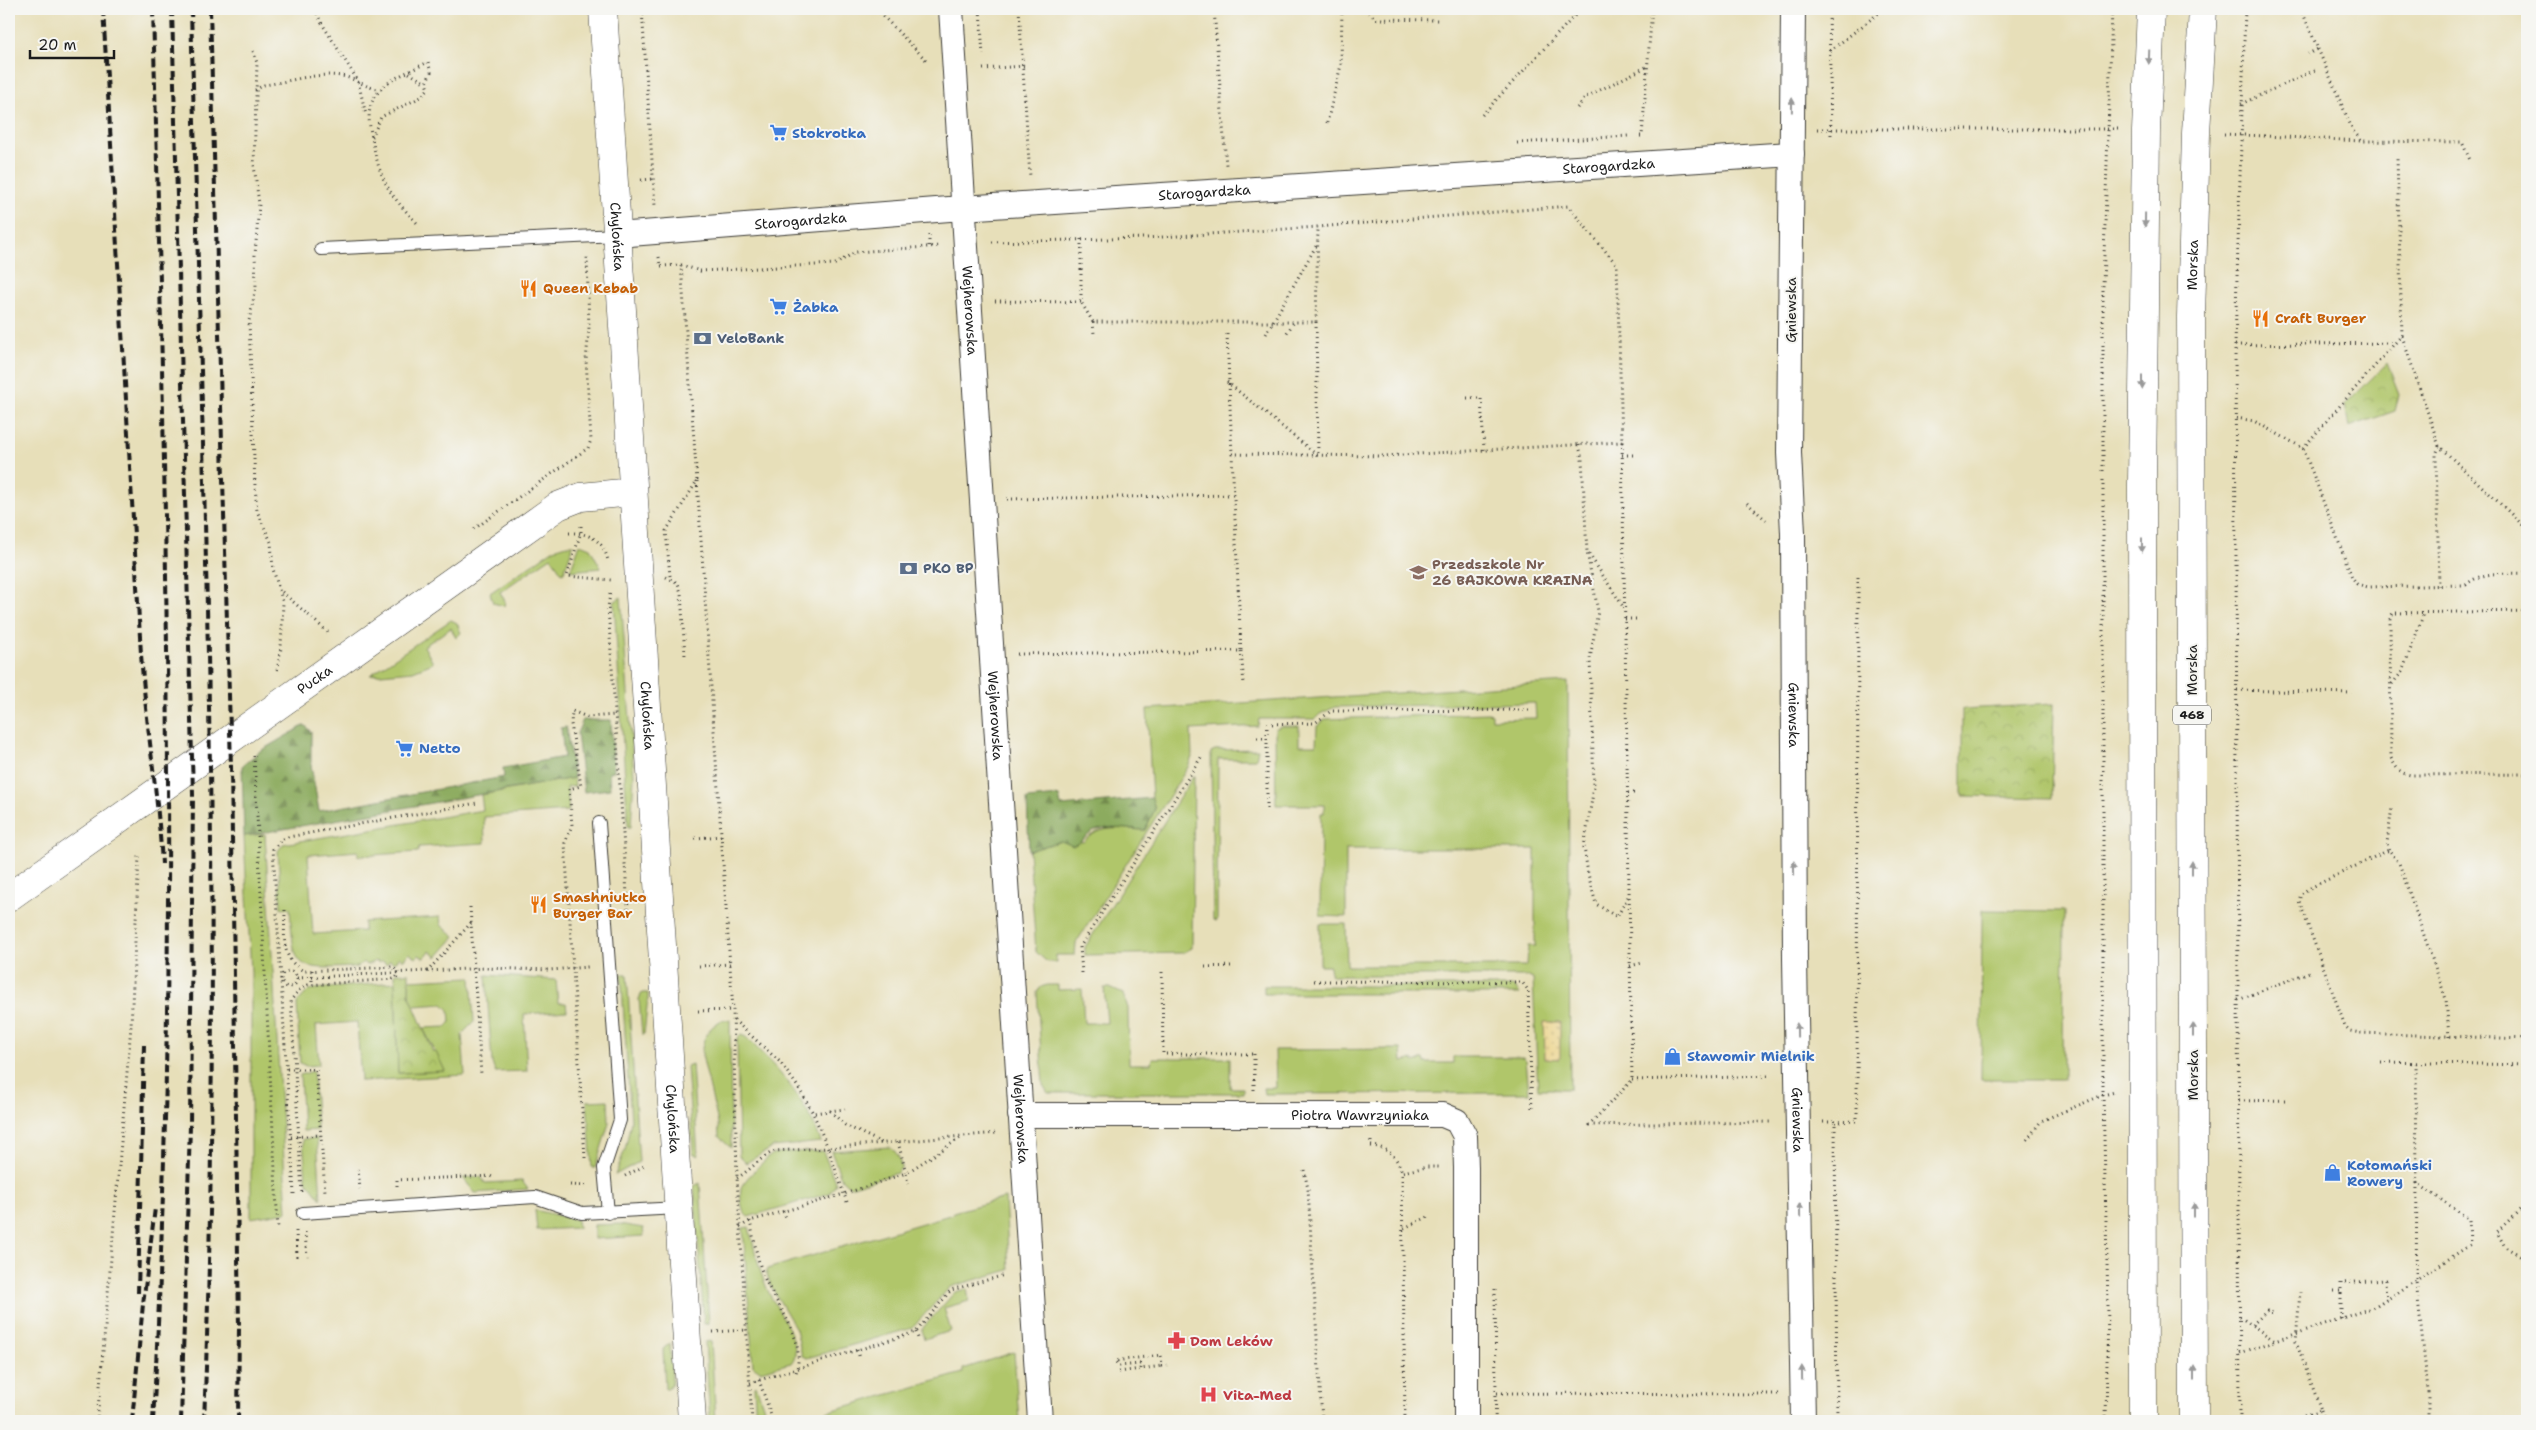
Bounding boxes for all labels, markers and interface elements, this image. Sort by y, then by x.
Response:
scale bar [30,28,114,60]
text: 20 m [38,35,77,55]
one-way arrow [2145,50,2153,66]
one-way arrow [1788,97,1796,113]
supermarket icon: Stokrotka [768,123,788,143]
place label: Stokrotka [792,124,867,142]
street label: Starogardzka [1562,154,1656,178]
street label: Starogardzka [1158,180,1252,204]
street label: Chylońska [606,202,629,272]
street label: Starogardzka [754,208,848,233]
one-way arrow [2140,212,2148,228]
street label: Morska [2183,239,2202,291]
street label: Wejherowska [958,265,982,356]
street label: Gniewska [1782,277,1800,343]
restaurant icon: Queen Kebab [519,278,539,298]
place label: Queen Kebab [543,279,638,297]
supermarket icon: Żabka [769,297,789,317]
place label: Żabka [793,298,839,316]
restaurant icon: Craft Burger [2251,308,2271,328]
place label: Craft Burger [2275,309,2367,327]
bank icon: VeloBank [693,328,713,348]
place label: VeloBank [717,329,784,347]
one-way arrow [2138,375,2146,391]
one-way arrow [2138,537,2146,553]
place label: Przedszkole Nr 26 BAJKOWA KRAINA [1432,555,1593,589]
bank icon: PKO BP [899,558,919,578]
place label: PKO BP [923,559,974,577]
school or university icon: Przedszkole Nr 26 BAJKOWA KRAINA [1408,562,1428,582]
street label: Morska [2183,644,2201,695]
street label: Pucka [293,661,336,698]
street label: Wejherowska [984,670,1007,761]
street label: Chylońska [636,681,659,751]
street label: Gniewska [1785,682,1803,748]
road number: 468 [2173,706,2211,724]
supermarket icon: Netto [395,738,415,758]
place label: Netto [419,739,461,757]
one-way arrow [1790,859,1798,875]
one-way arrow [2188,859,2196,875]
place label: Smashniutko Burger Bar [553,888,647,922]
restaurant icon: Smashniutko Burger Bar [529,895,549,915]
one-way arrow [1792,1022,1800,1038]
one-way arrow [2189,1022,2197,1038]
shop icon: Sławomir Mielnik [1663,1046,1683,1066]
place label: Sławomir Mielnik [1687,1047,1815,1065]
street label: Morska [2184,1049,2202,1100]
street label: Wejherowska [1009,1073,1033,1165]
street label: Chylońska [662,1084,684,1154]
street label: Gniewska [1788,1087,1807,1153]
street label: Piotra Wawrzyniaka [1291,1106,1429,1124]
place label: Kołomański Rowery [2347,1156,2432,1190]
shop icon: Kołomański Rowery [2323,1163,2343,1183]
one-way arrow [1796,1202,1804,1218]
one-way arrow [2190,1202,2198,1218]
pharmacy icon: Dom Leków [1166,1331,1186,1351]
place label: Dom Leków [1190,1332,1273,1350]
one-way arrow [1798,1364,1806,1380]
one-way arrow [2190,1364,2198,1380]
hospital icon: Vita-Med [1199,1385,1219,1405]
place label: Vita-Med [1223,1386,1292,1404]

